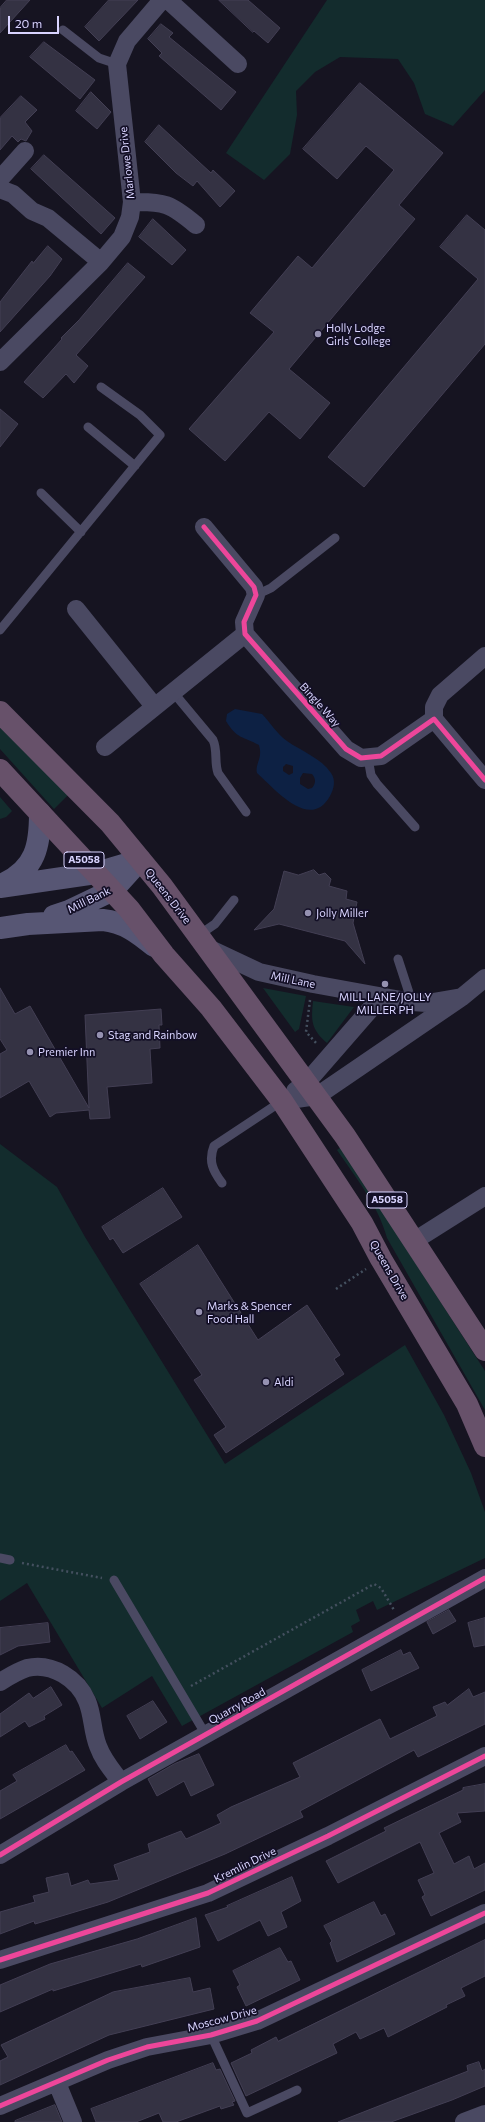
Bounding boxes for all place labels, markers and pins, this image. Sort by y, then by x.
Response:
place label: Holly Lodge Girls' College [326,321,391,347]
marker: Holly Lodge Girls' College [313,329,323,339]
place label: Jolly Miller [316,906,368,920]
marker: Jolly Miller [303,908,313,918]
marker: MILL LANE/JOLLY MILLER PH [380,979,390,989]
place label: MILL LANE/JOLLY MILLER PH [339,990,431,1016]
place label: Stag and Rainbow [108,1028,197,1042]
marker: Stag and Rainbow [95,1030,105,1040]
place label: Premier Inn [38,1045,95,1059]
marker: Premier Inn [25,1047,35,1057]
place label: Marks & Spencer Food Hall [207,1299,292,1325]
marker: Marks & Spencer Food Hall [194,1307,204,1317]
place label: Aldi [274,1375,294,1389]
marker: Aldi [261,1377,271,1387]

